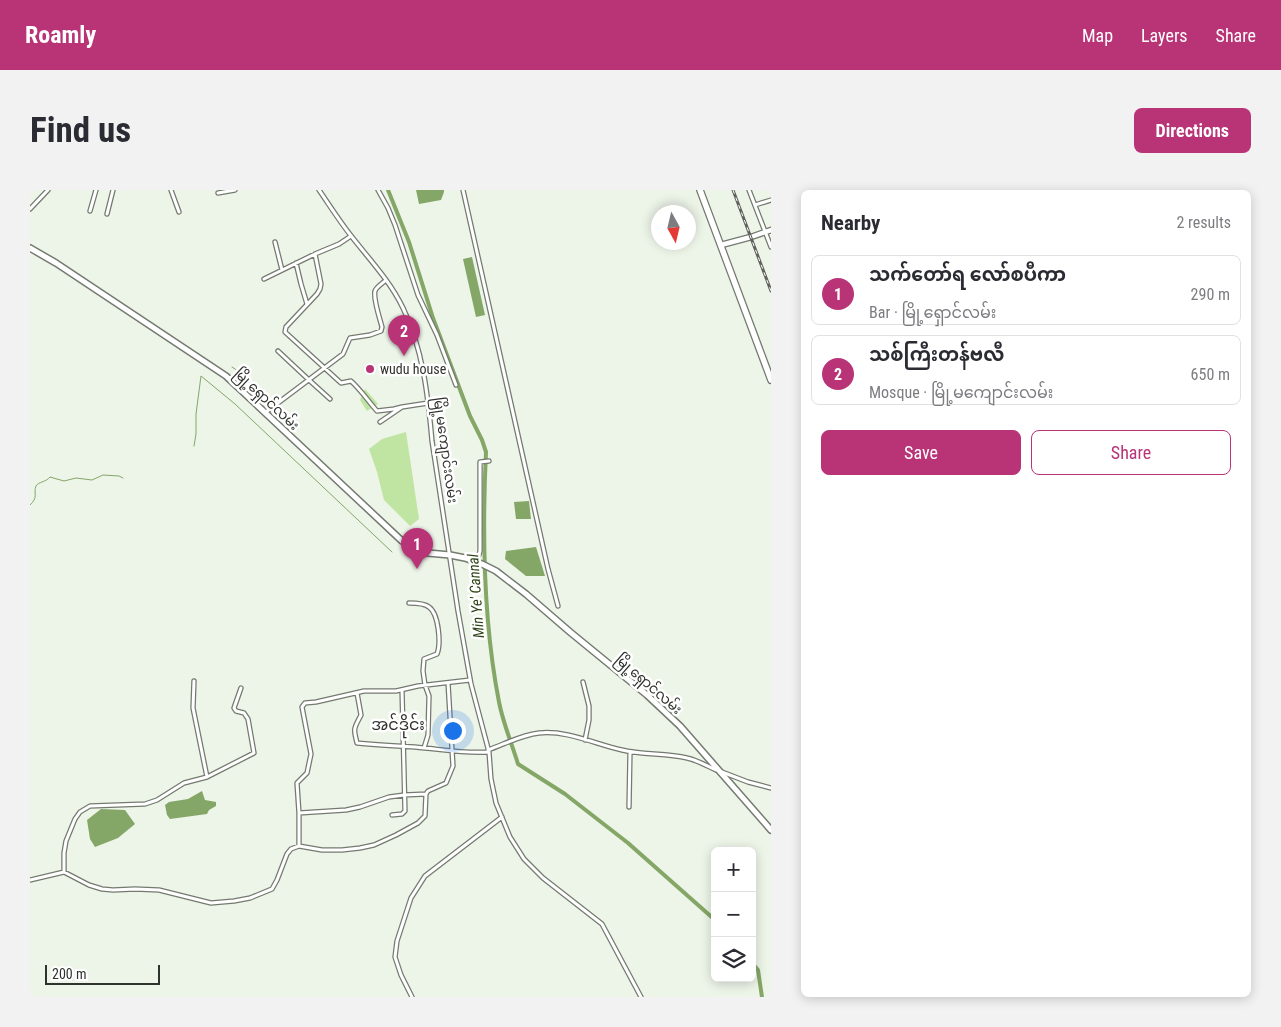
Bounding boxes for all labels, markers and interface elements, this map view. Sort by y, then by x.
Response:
text: Roamly [25,21,96,49]
text: Map [1082,25,1113,46]
text: Layers [1141,25,1188,46]
text: Share [1216,25,1256,46]
button: Directions [1134,108,1251,153]
text: Find us [30,110,131,151]
north arrow [651,205,696,250]
text: Nearby [821,211,880,235]
text: 2 results [1176,213,1231,232]
text: သက်တော်ရ လော်စပီကာ [869,263,1066,286]
text: 1 [834,285,842,304]
text: 290 m [1191,285,1230,304]
text: Bar · မြို့ရှောင်လမ်း [869,303,996,322]
pin: 2 [388,315,420,356]
text: သစ်ကြီးတန်ဗလီ [869,343,1004,366]
place label: wudu house [380,361,447,377]
street label: မြို့ရှောင်လမ်း [228,363,304,436]
marker: wudu house [364,363,376,375]
text: 2 [834,365,842,384]
text: 650 m [1191,365,1230,384]
text: Mosque · မြို့မကျောင်းလမ်း [869,383,1053,402]
street label: မြို့မကျောင်းလမ်း [427,396,463,505]
button: Save [821,430,1021,475]
button: Share [1031,430,1231,475]
pin: 1 [401,528,433,569]
water label: Min Ye' Cannal [464,553,488,639]
street label: မြို့ရှောင်လမ်း [610,649,687,720]
district label: အင်ဒိုင်း [371,713,425,739]
your location [440,718,466,744]
map controls [711,847,756,982]
button: + [711,847,756,892]
button: − [711,892,756,937]
button: layers [711,937,756,982]
scale bar [45,962,160,985]
text: 200 m [52,966,87,982]

